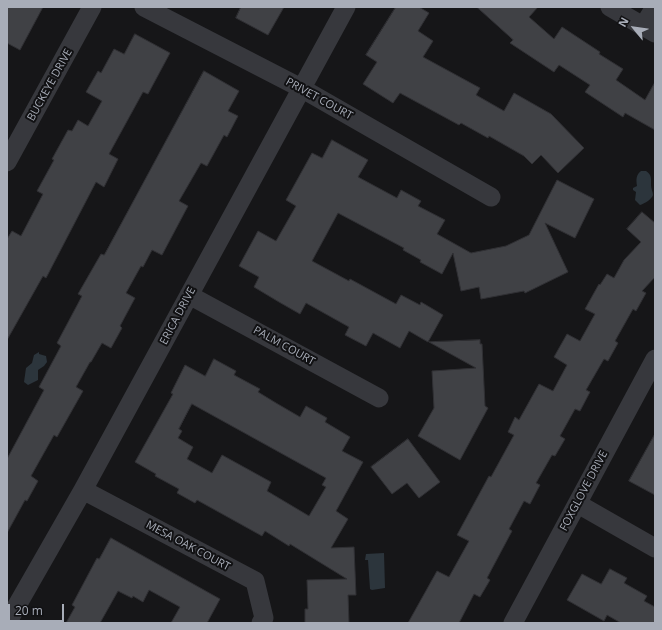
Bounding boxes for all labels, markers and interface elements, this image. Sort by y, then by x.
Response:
north arrow [614,8,654,48]
text: N [614,14,632,29]
street label: BUCKEYE DRIVE [25,47,75,123]
street label: PRIVET COURT [283,75,355,123]
street label: ERICA DRIVE [157,285,199,347]
street label: PALM COURT [251,324,317,368]
street label: FOXGLOVE DRIVE [557,449,611,533]
street label: MESA OAK COURT [144,518,232,574]
scale bar [10,596,66,622]
text: 20 m [15,602,43,619]

